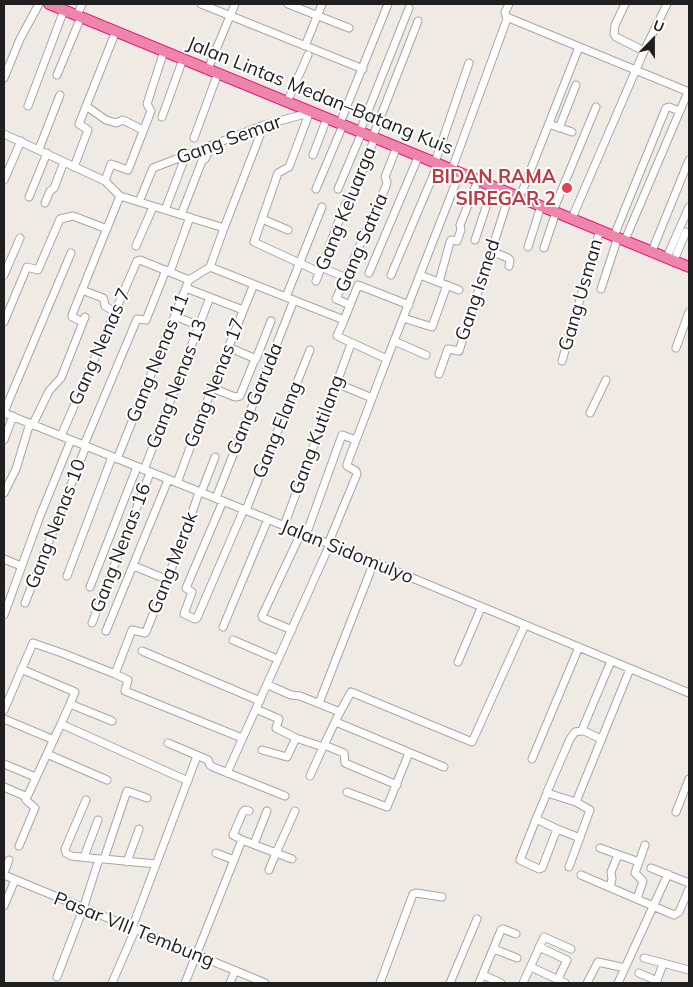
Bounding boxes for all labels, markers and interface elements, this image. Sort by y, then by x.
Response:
north arrow [628,15,678,65]
text: U [650,16,667,36]
street label: Jalan Lintas Medan–Batang Kuis [184,32,456,160]
street label: Gang Semar [173,110,285,170]
street label: Gang Keluarga [311,144,381,274]
place label: BIDAN RAMA SIREGAR 2 [431,166,556,210]
marker: BIDAN RAMA SIREGAR 2 [560,181,574,195]
street label: Gang Satria [331,190,393,296]
street label: Gang Ismed [451,236,505,344]
street label: Gang Usman [554,236,608,354]
street label: Gang Nenas 7 [64,285,136,409]
street label: Gang Nenas 11 [122,290,194,426]
street label: Gang Nenas 17 [180,315,250,451]
street label: Gang Nenas 13 [142,316,212,452]
street label: Gang Garuda [222,340,288,458]
street label: Gang Kutilang [285,372,349,498]
street label: Gang Elang [248,378,308,482]
street label: Gang Nenas 10 [21,456,91,592]
street label: Gang Nenas 16 [86,480,156,616]
street label: Gang Merak [143,509,203,617]
street label: Jalan Sidomulyo [277,515,417,589]
street label: Pasar VIII Tembung [50,887,218,973]

